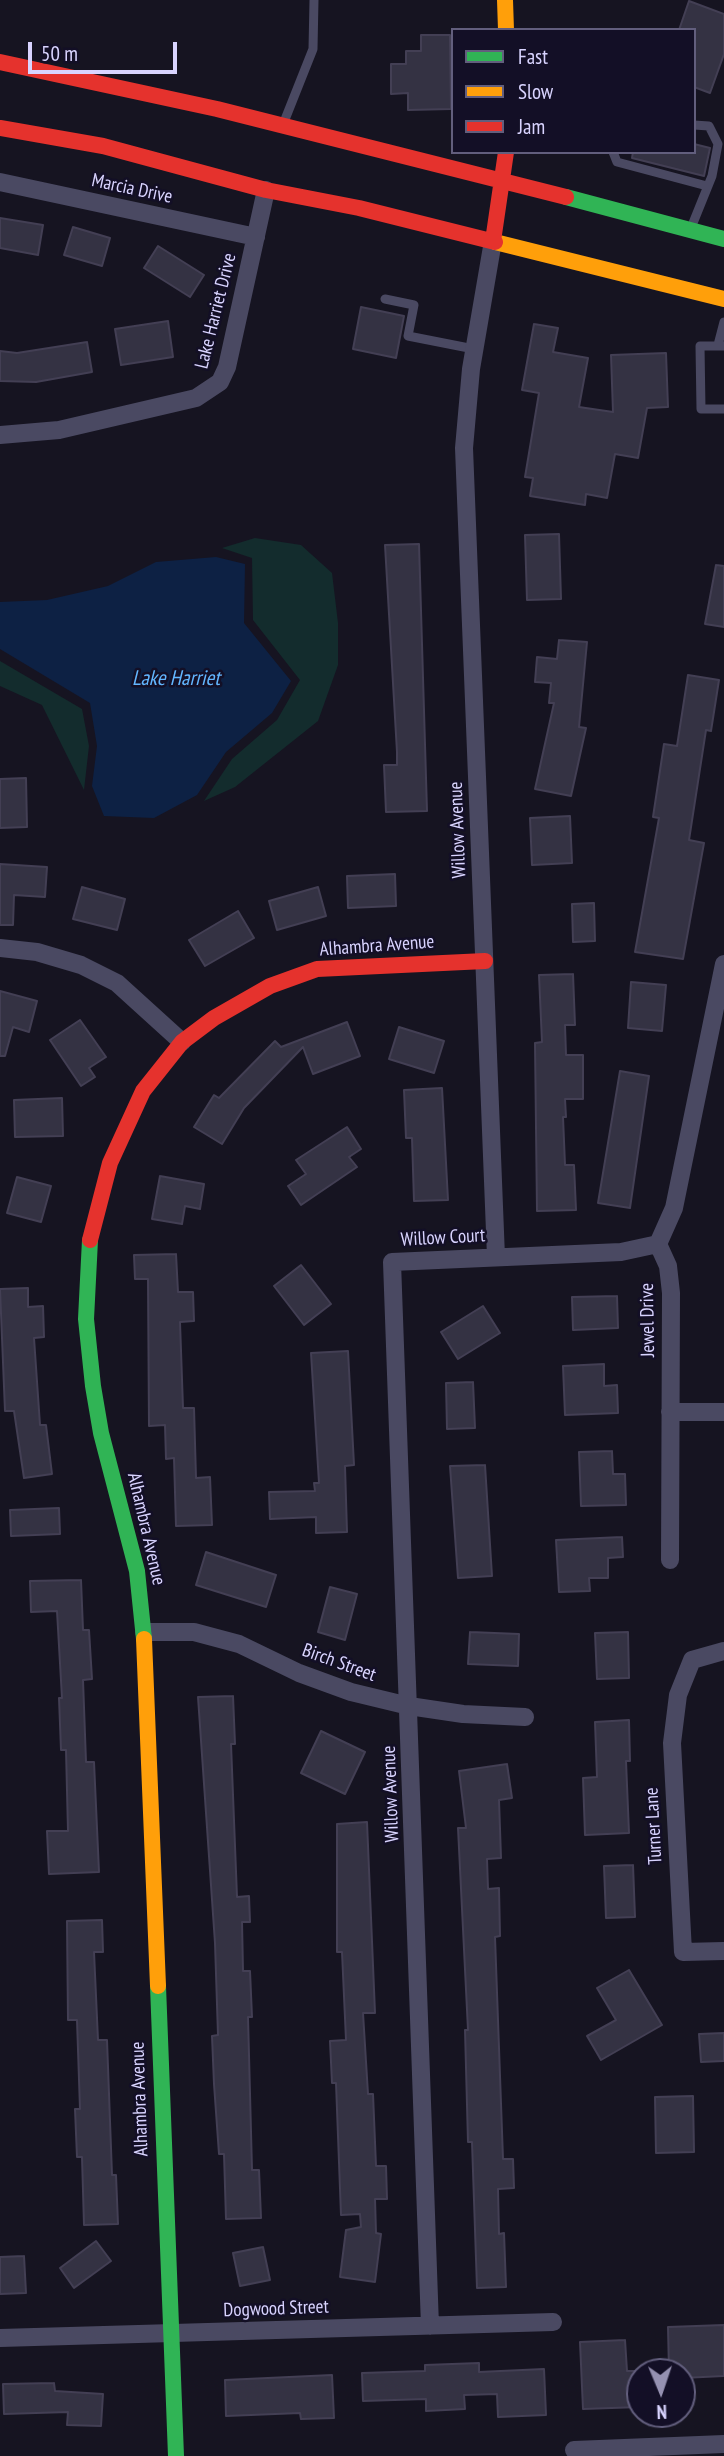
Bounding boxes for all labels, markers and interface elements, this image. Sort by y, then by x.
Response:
scale bar [32,28,180,72]
legend [451,28,696,154]
text: 50 m [41,40,78,67]
text: Fast [518,43,548,70]
text: Slow [518,78,553,105]
text: Jam [518,113,545,140]
street label: Marcia Drive [90,169,174,209]
street label: Lake Harriet Drive [191,251,241,371]
water label: Lake Harriet [132,666,220,692]
street label: Willow Avenue [445,781,471,879]
street label: Alhambra Avenue [319,931,435,961]
street label: Willow Court [400,1224,486,1252]
street label: Jewel Drive [636,1283,660,1357]
street label: Alhambra Avenue [122,1470,170,1588]
street label: Birch Street [299,1639,379,1687]
street label: Willow Avenue [378,1745,404,1843]
street label: Turner Lane [641,1787,667,1865]
street label: Alhambra Avenue [127,2041,153,2157]
street label: Dogwood Street [223,2296,329,2322]
north arrow [626,2358,696,2428]
text: N [656,2400,667,2424]

